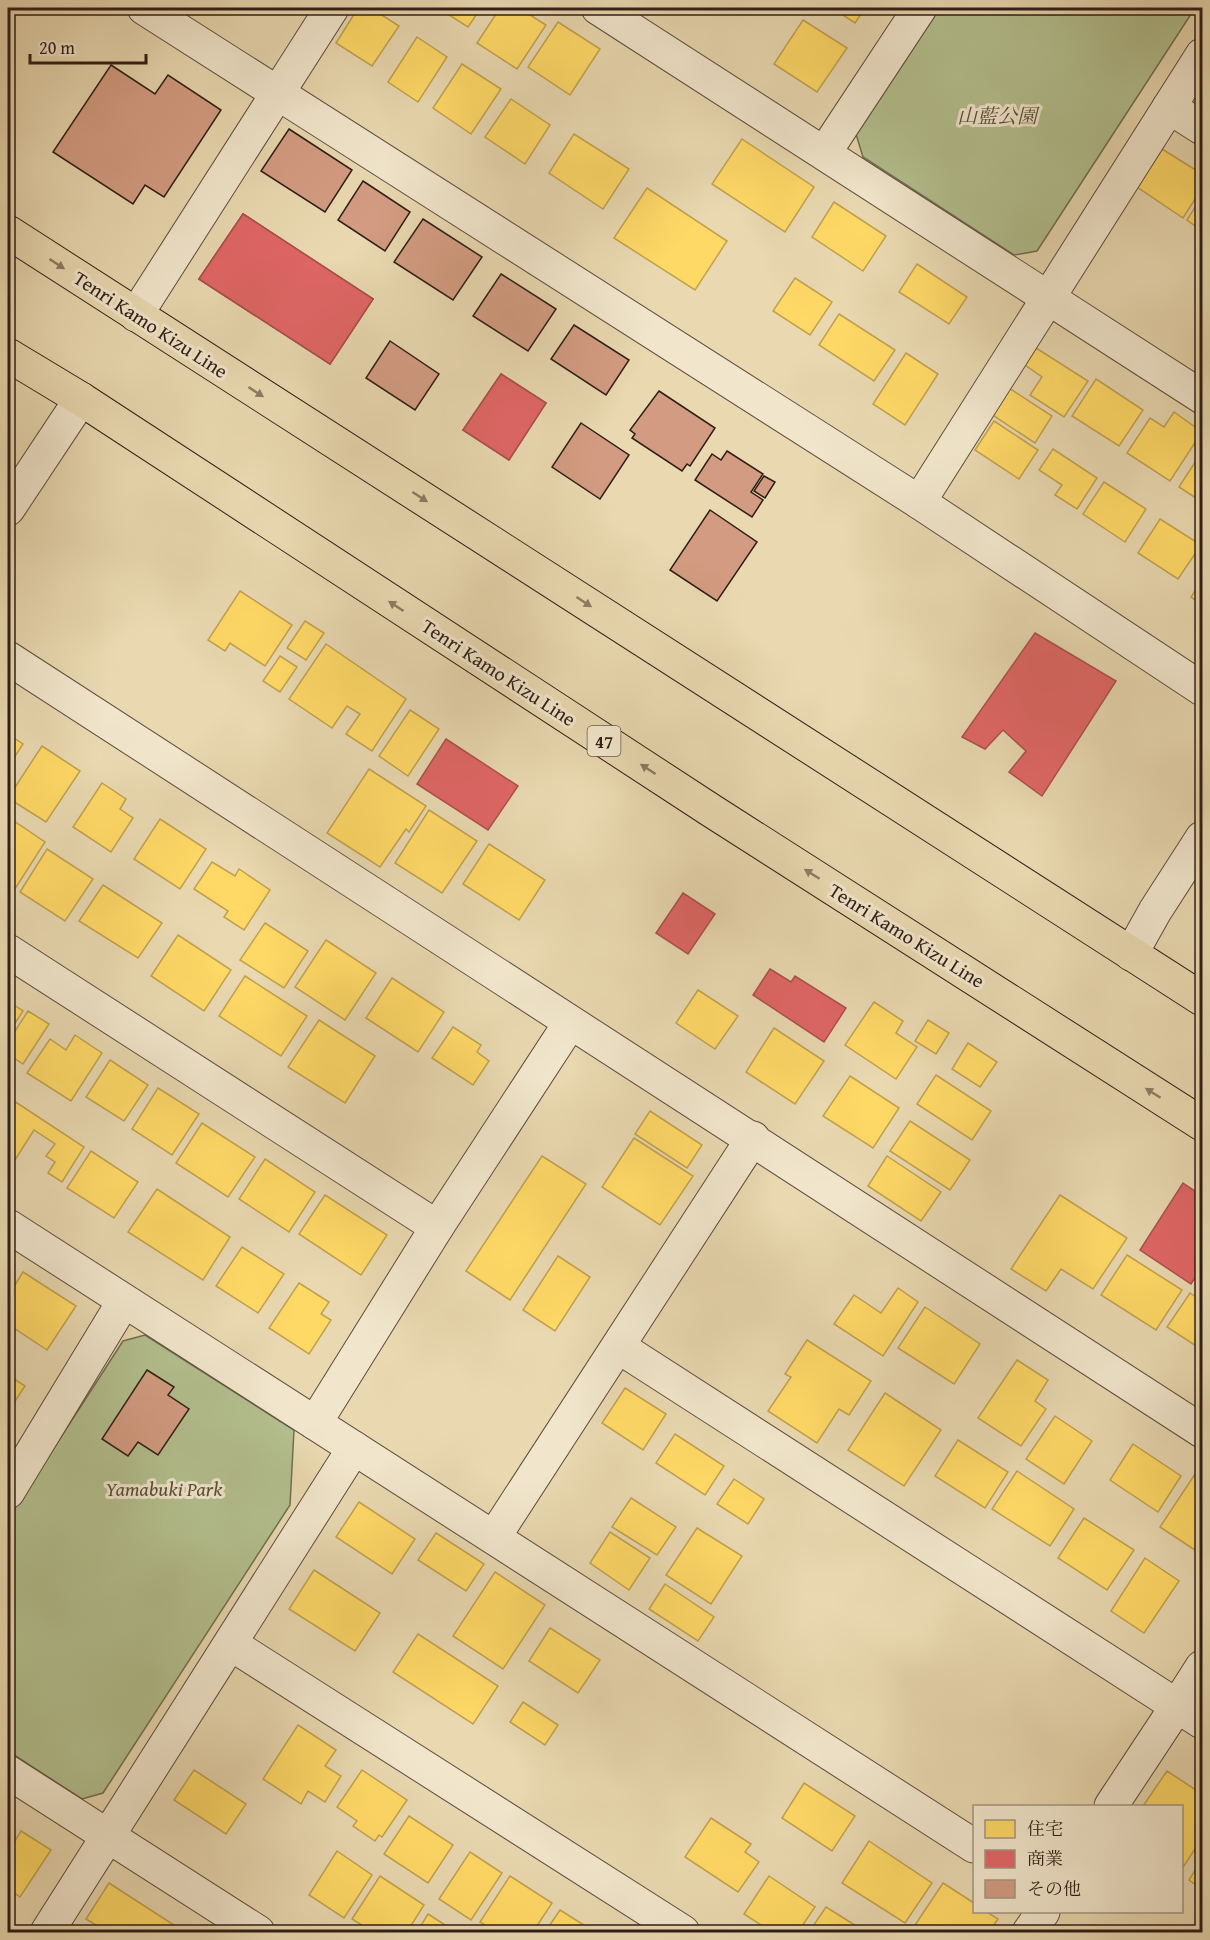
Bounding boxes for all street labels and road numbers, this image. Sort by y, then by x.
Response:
street label: Tenri Kamo Kizu Line [68,263,234,385]
street label: Tenri Kamo Kizu Line [416,611,582,733]
road number: 47 [588,726,620,756]
street label: Tenri Kamo Kizu Line [823,875,991,995]

